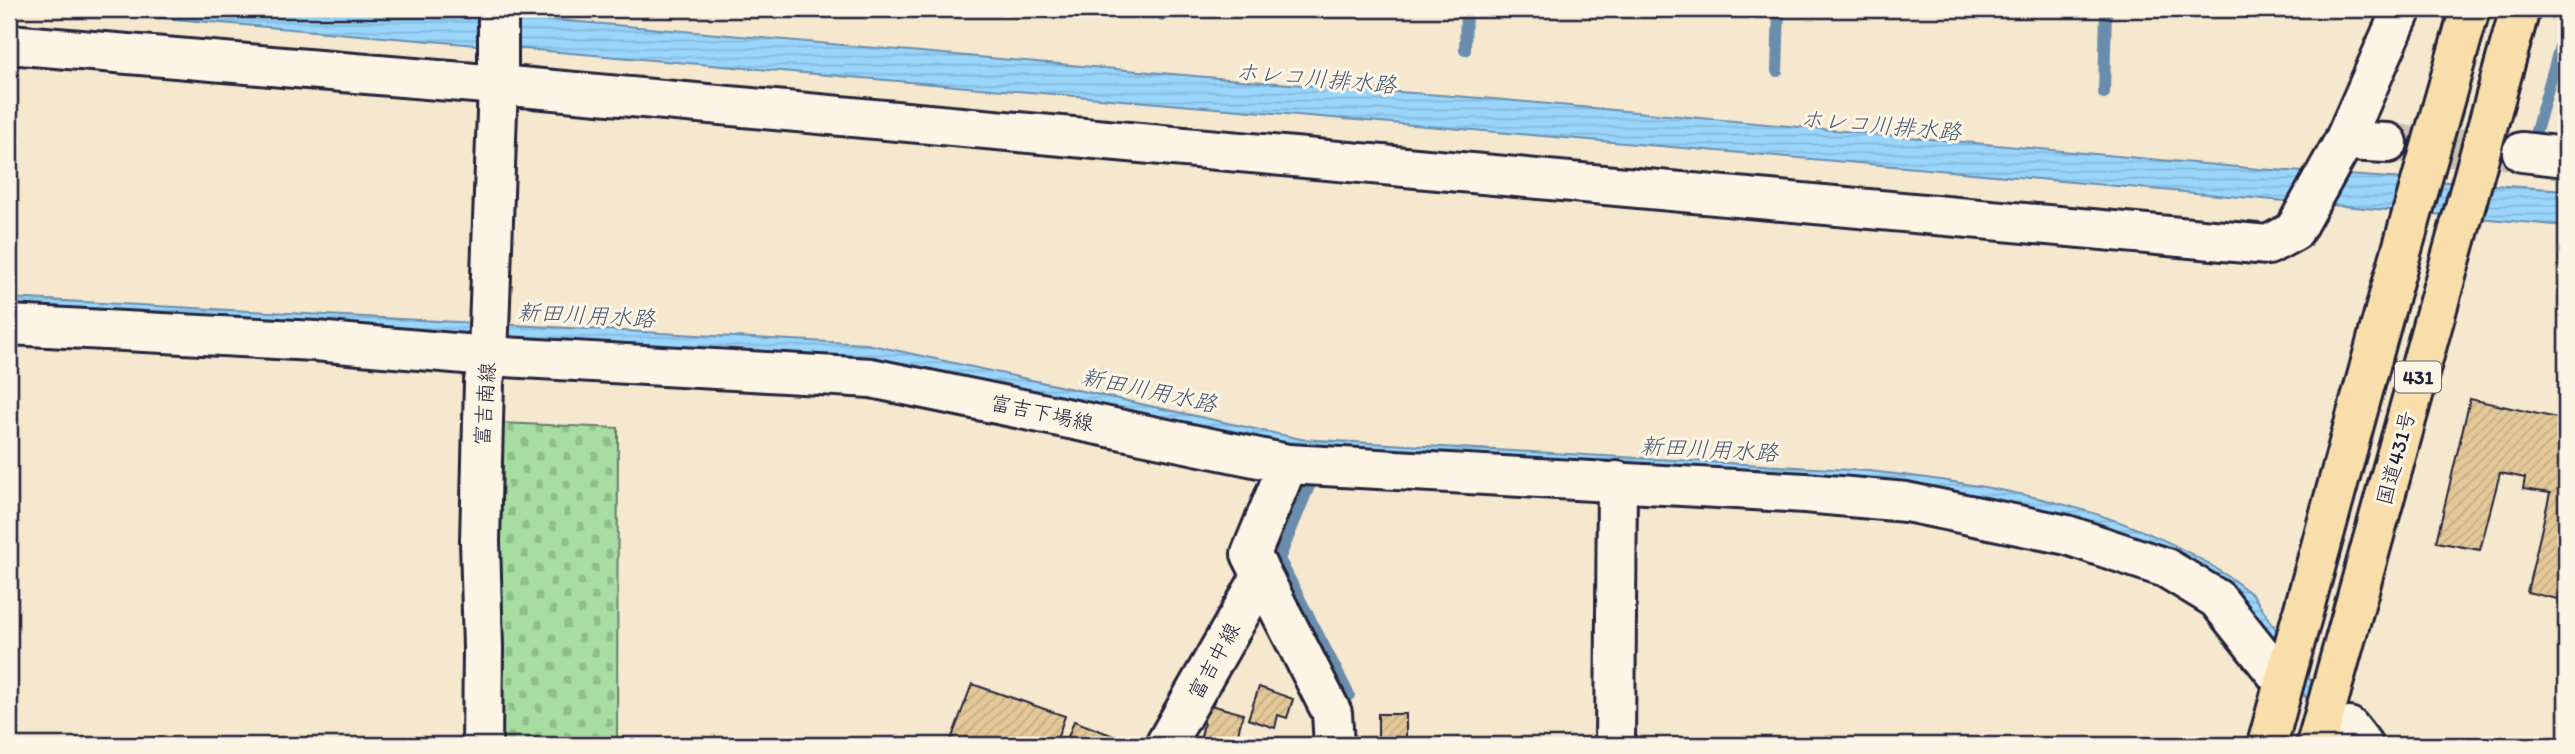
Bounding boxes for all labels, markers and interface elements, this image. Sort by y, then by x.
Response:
water label: ホレコ川排水路 [1235,57,1399,99]
water label: ホレコ川排水路 [1800,104,1964,146]
water label: 新田川用水路 [516,297,658,333]
street label: 富吉南線 [469,361,500,447]
water label: 新田川用水路 [1079,362,1221,418]
road number: 431 [2395,362,2441,392]
street label: 富吉下場線 [988,389,1096,436]
street label: 国道431号 [2371,408,2420,508]
water label: 新田川用水路 [1639,431,1781,467]
street label: 富吉中線 [1182,618,1245,704]

